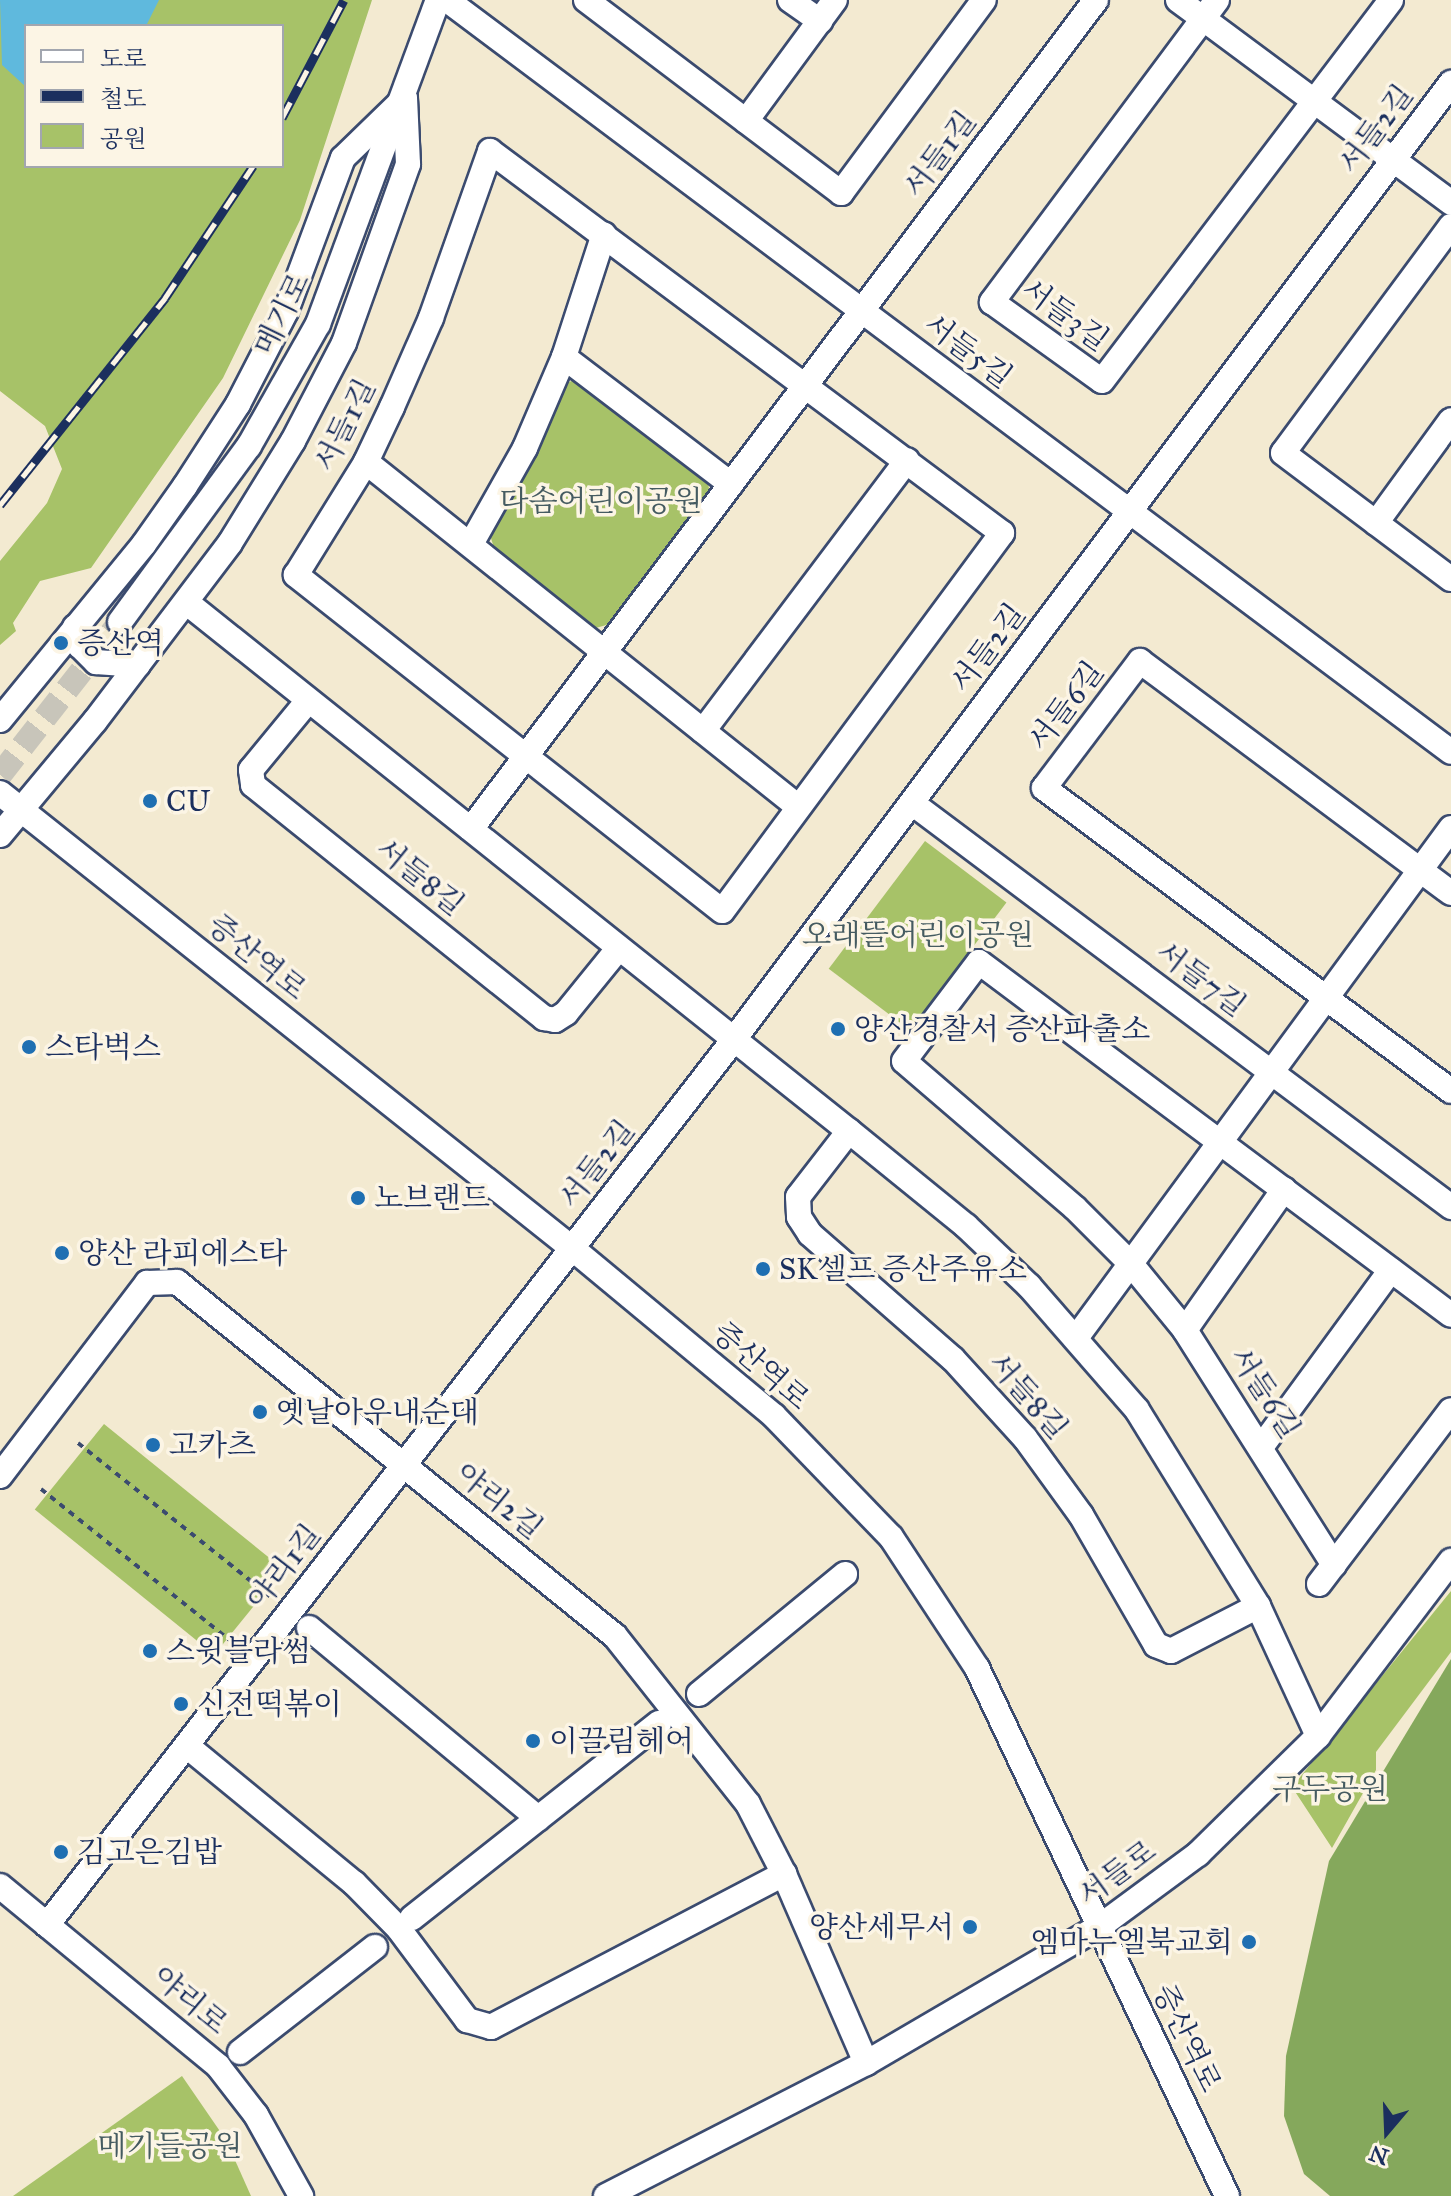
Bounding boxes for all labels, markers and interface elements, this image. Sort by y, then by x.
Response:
legend [24,24,284,168]
text: 도로 [100,44,146,74]
street label: 서들2길 [1331,78,1421,180]
text: 철도 [100,84,146,114]
street label: 서들1길 [896,104,984,204]
text: 공원 [100,124,146,154]
street label: 메기로 [247,267,317,361]
street label: 서들3길 [1014,271,1116,359]
street label: 서들5길 [917,306,1019,396]
street label: 서들1길 [307,373,383,477]
park label: 다솜어린이공원 [500,483,702,519]
street label: 서들2길 [943,597,1033,699]
place label: 증산역 [77,625,164,661]
marker: 증산역 [52,634,70,652]
street label: 서들6길 [1021,654,1111,758]
place label: CU [166,783,210,819]
marker: CU [141,792,159,810]
street label: 서들8길 [369,831,471,923]
street label: 증산역로 [201,907,313,1007]
park label: 오래뜰어린이공원 [802,917,1034,953]
street label: 서들7길 [1149,934,1253,1024]
place label: 양산경찰서 증산파출소 [854,1011,1150,1047]
marker: 양산경찰서 증산파출소 [829,1020,847,1038]
place label: 스타벅스 [45,1029,161,1065]
marker: 스타벅스 [20,1038,38,1056]
street label: 서들2길 [551,1113,643,1215]
place label: 노브랜드 [374,1180,490,1216]
marker: 노브랜드 [349,1189,367,1207]
place label: 양산 라피에스타 [78,1235,287,1271]
marker: 양산 라피에스타 [53,1244,71,1262]
place label: SK셀프 증산주유소 [779,1251,1027,1287]
marker: SK셀프 증산주유소 [754,1260,772,1278]
street label: 증산역로 [705,1314,817,1418]
street label: 서들6길 [1222,1340,1308,1446]
street label: 서들8길 [981,1345,1075,1447]
place label: 옛날아우내순대 [276,1394,479,1430]
marker: 옛날아우내순대 [251,1403,269,1421]
place label: 고카츠 [169,1427,256,1463]
marker: 고카츠 [144,1436,162,1454]
street label: 야리2길 [448,1455,550,1547]
street label: 야리1길 [239,1517,329,1617]
place label: 스윗블라썸 [166,1633,311,1669]
marker: 스윗블라썸 [141,1642,159,1660]
place label: 신전떡볶이 [197,1686,342,1722]
marker: 신전떡볶이 [172,1695,190,1713]
place label: 이끌림헤어 [549,1723,694,1759]
marker: 이끌림헤어 [524,1732,542,1750]
park label: 구두공원 [1272,1771,1388,1807]
street label: 서들로 [1071,1833,1163,1913]
place label: 김고은김밥 [77,1834,222,1870]
marker: 김고은김밥 [52,1843,70,1861]
place label: 양산세무서 [809,1909,954,1945]
marker: 양산세무서 [961,1918,979,1936]
place label: 엠마누엘북교회 [1030,1924,1233,1960]
marker: 엠마누엘북교회 [1240,1933,1258,1951]
street label: 야리로 [145,1958,235,2042]
street label: 증산역로 [1145,1978,1229,2098]
north arrow [1347,2092,1427,2172]
park label: 메기들공원 [98,2128,242,2164]
text: N [1366,2139,1392,2171]

